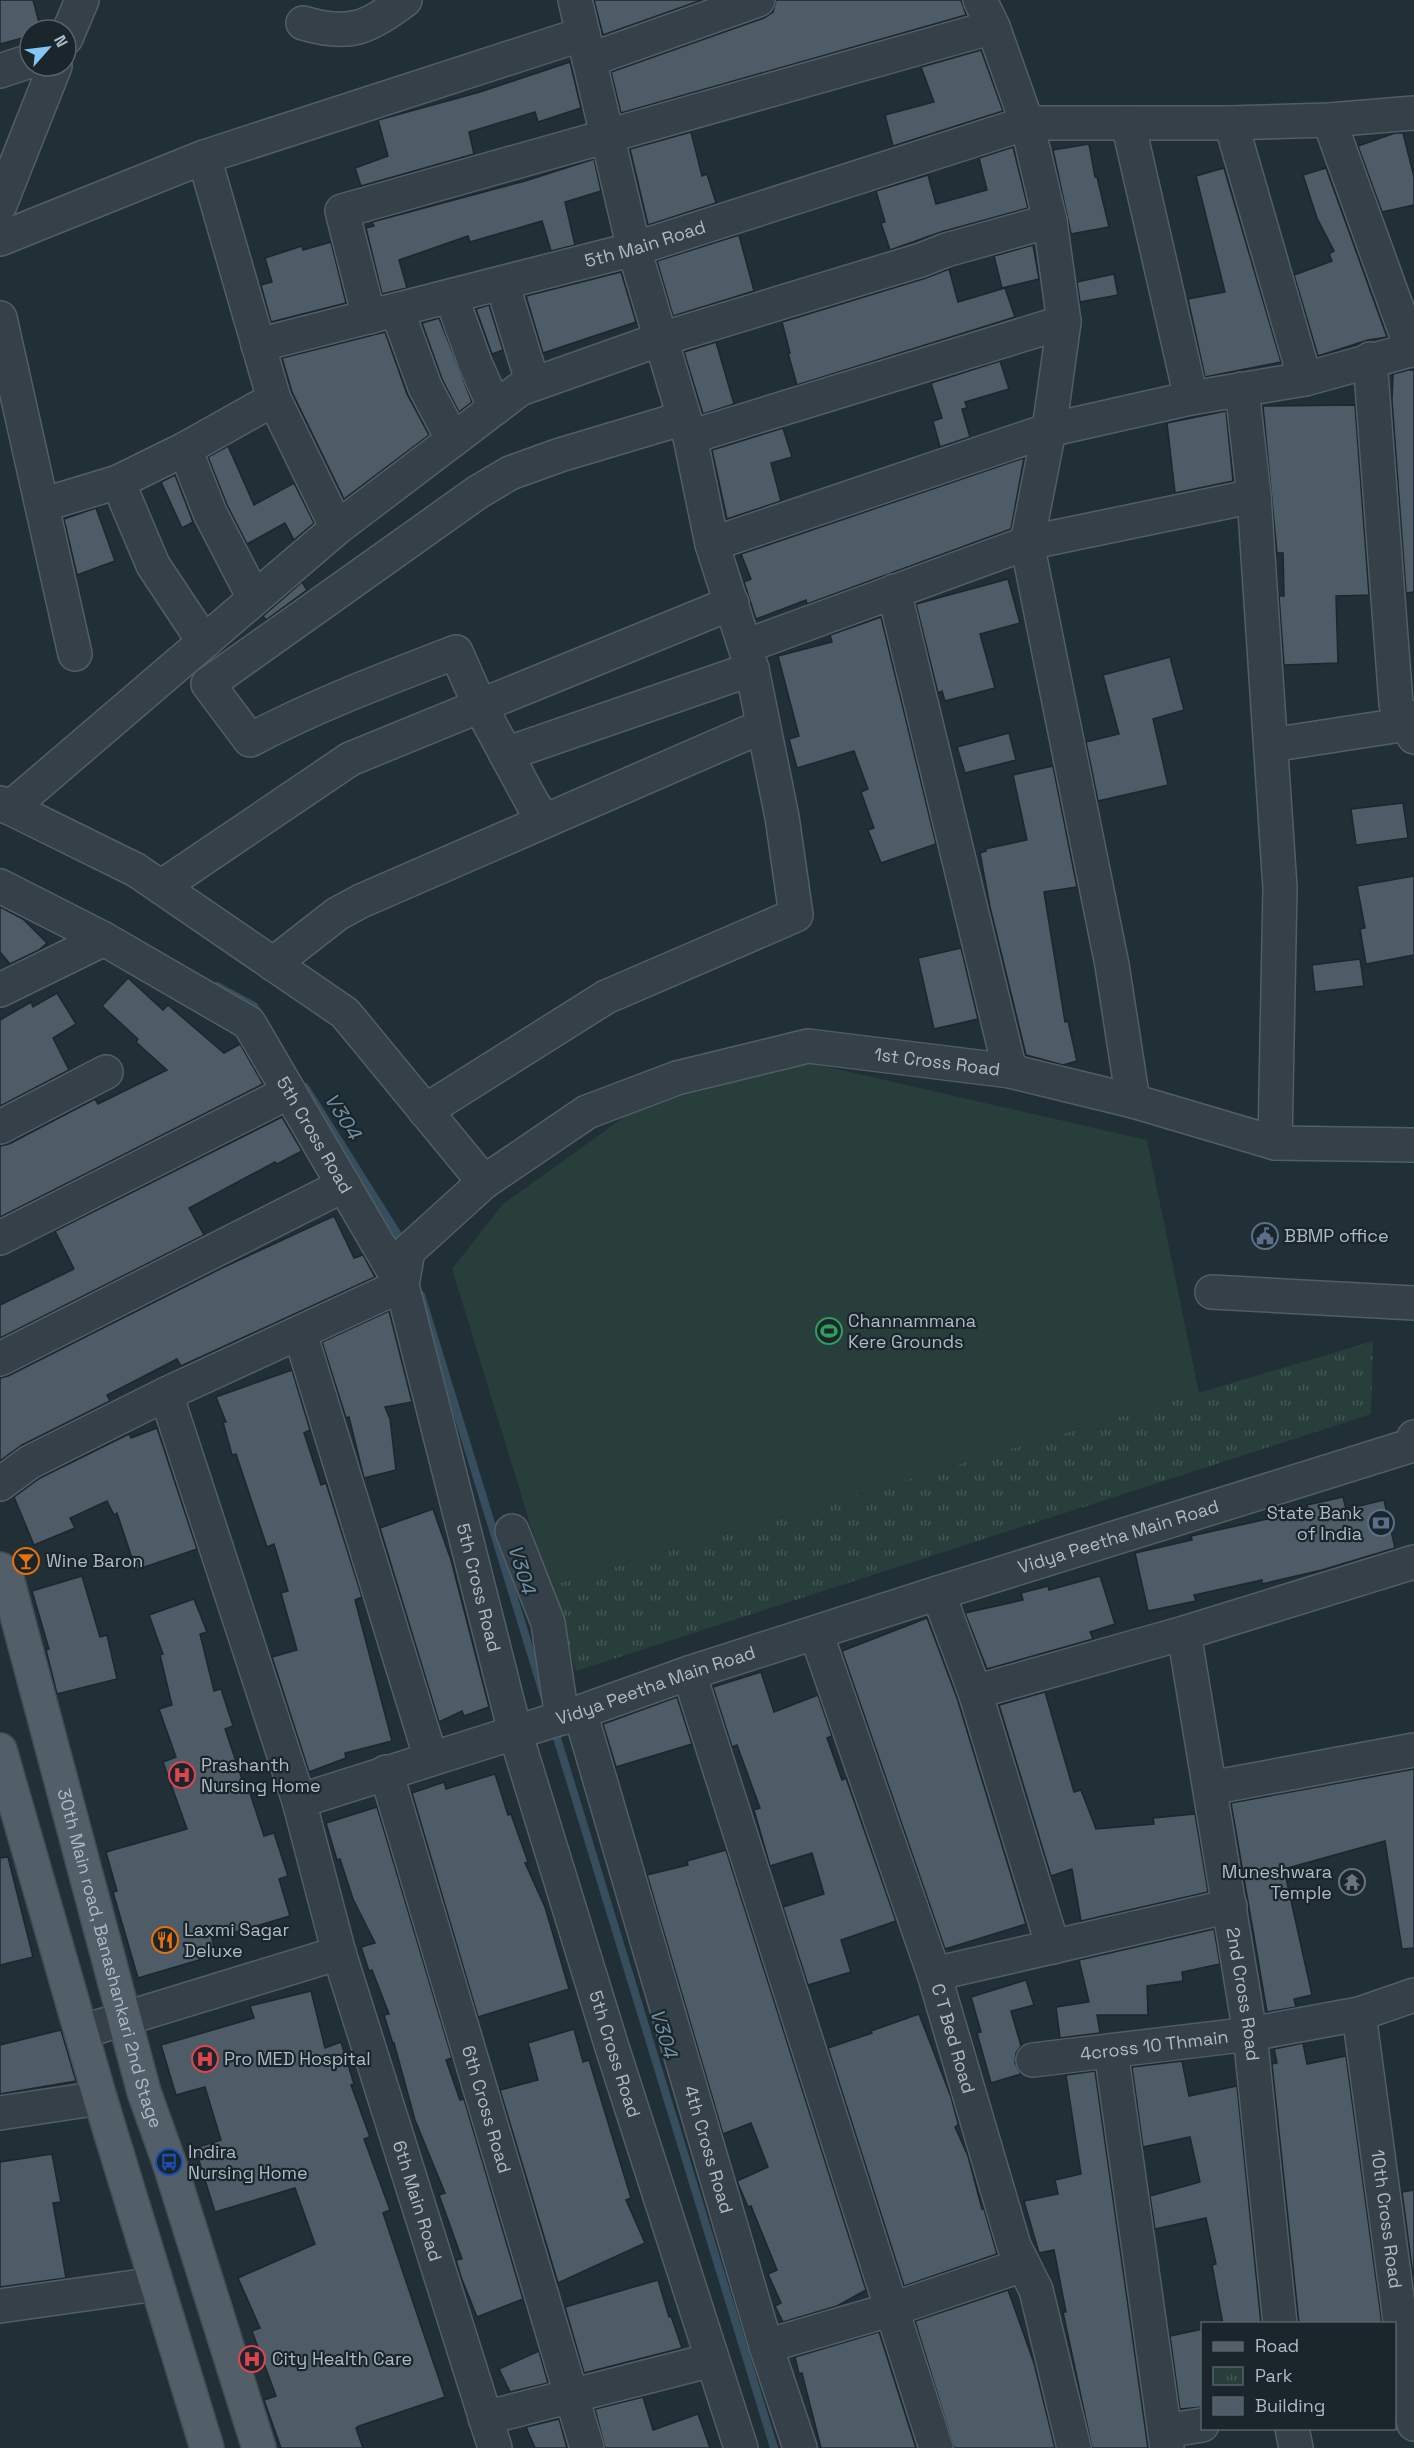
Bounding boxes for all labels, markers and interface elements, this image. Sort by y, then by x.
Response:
north arrow [18,18,78,78]
text: N [49,32,73,51]
street label: 5th Main Road [582,215,708,272]
street label: 1st Cross Road [873,1042,1001,1081]
street label: 5th Cross Road [272,1072,358,1197]
water label: V304 [319,1088,368,1145]
public building icon: BBMP office [1250,1221,1280,1251]
place label: BBMP office [1284,1224,1389,1247]
place label: Channammana Kere Grounds [848,1309,976,1353]
sports icon: Channammana Kere Grounds [814,1316,844,1346]
street label: Vidya Peetha Main Road [1015,1494,1222,1578]
place label: State Bank of India [1267,1501,1362,1545]
bank icon: State Bank of India [1366,1508,1396,1538]
street label: 5th Cross Road [452,1521,506,1654]
water label: V304 [502,1541,542,1598]
bar icon: Wine Baron [11,1546,41,1576]
place label: Wine Baron [46,1549,143,1572]
street label: Vidya Peetha Main Road [553,1640,758,1730]
place label: Prashanth Nursing Home [201,1753,321,1797]
hospital icon: Prashanth Nursing Home [167,1760,197,1790]
street label: 30th Main road, Banashankari 2nd Stage [53,1786,168,2131]
place label: Muneshwara Temple [1222,1860,1332,1904]
temple icon: Muneshwara Temple [1337,1867,1367,1897]
place label: Laxmi Sagar Deluxe [184,1918,289,1962]
restaurant icon: Laxmi Sagar Deluxe [150,1925,180,1955]
street label: 2nd Cross Road [1222,1926,1265,2062]
street label: C T Bed Road [926,1981,980,2096]
street label: 5th Cross Road [584,1988,646,2120]
water label: V304 [644,2005,684,2062]
street label: 4cross 10 Thmain [1079,2025,1230,2065]
street label: 6th Cross Road [457,2043,517,2176]
hospital icon: Pro MED Hospital [190,2044,220,2074]
place label: Pro MED Hospital [224,2047,371,2070]
street label: 4th Cross Road [679,2083,738,2216]
street label: 6th Main Road [388,2138,447,2264]
place label: Indira Nursing Home [188,2140,308,2184]
bus stop icon: Indira Nursing Home [154,2147,184,2177]
street label: 10th Cross Road [1366,2148,1408,2290]
legend [1201,2322,1396,2430]
text: Road [1255,2334,1299,2357]
hospital icon: City Health Care [237,2344,267,2374]
place label: City Health Care [272,2347,412,2370]
text: Park [1255,2364,1293,2387]
text: Building [1255,2394,1325,2417]

